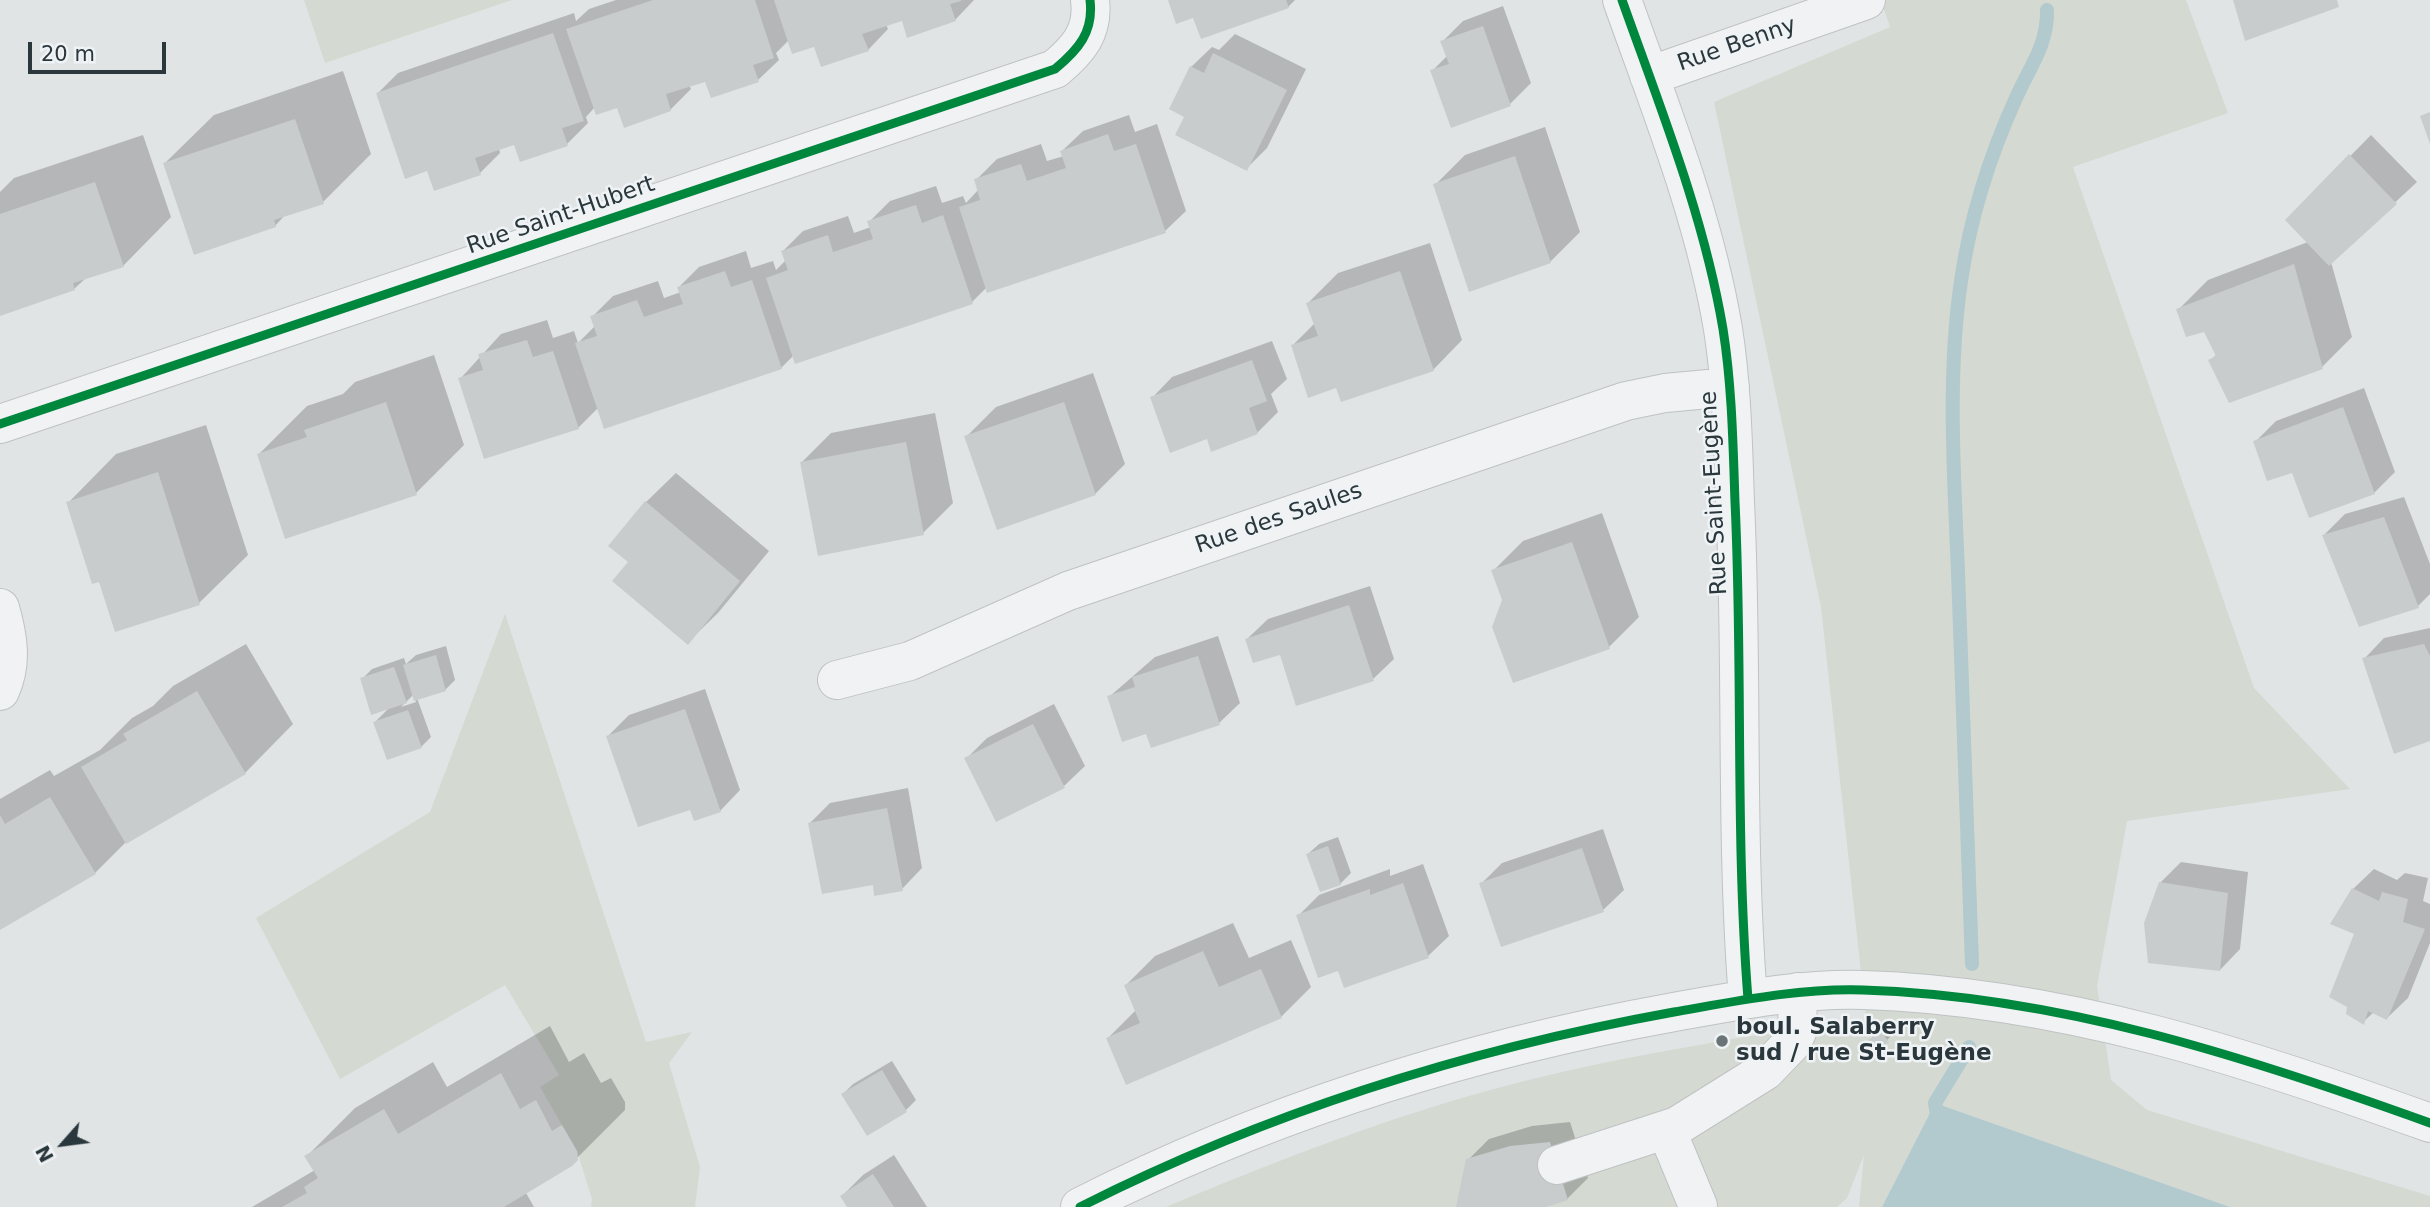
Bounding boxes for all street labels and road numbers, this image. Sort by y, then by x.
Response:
street label: Rue Benny [1674,12,1800,78]
street label: Rue Saint-Hubert [463,171,659,261]
street label: Rue Saint-Eugène [1696,390,1734,596]
street label: Rue des Saules [1192,477,1366,561]

